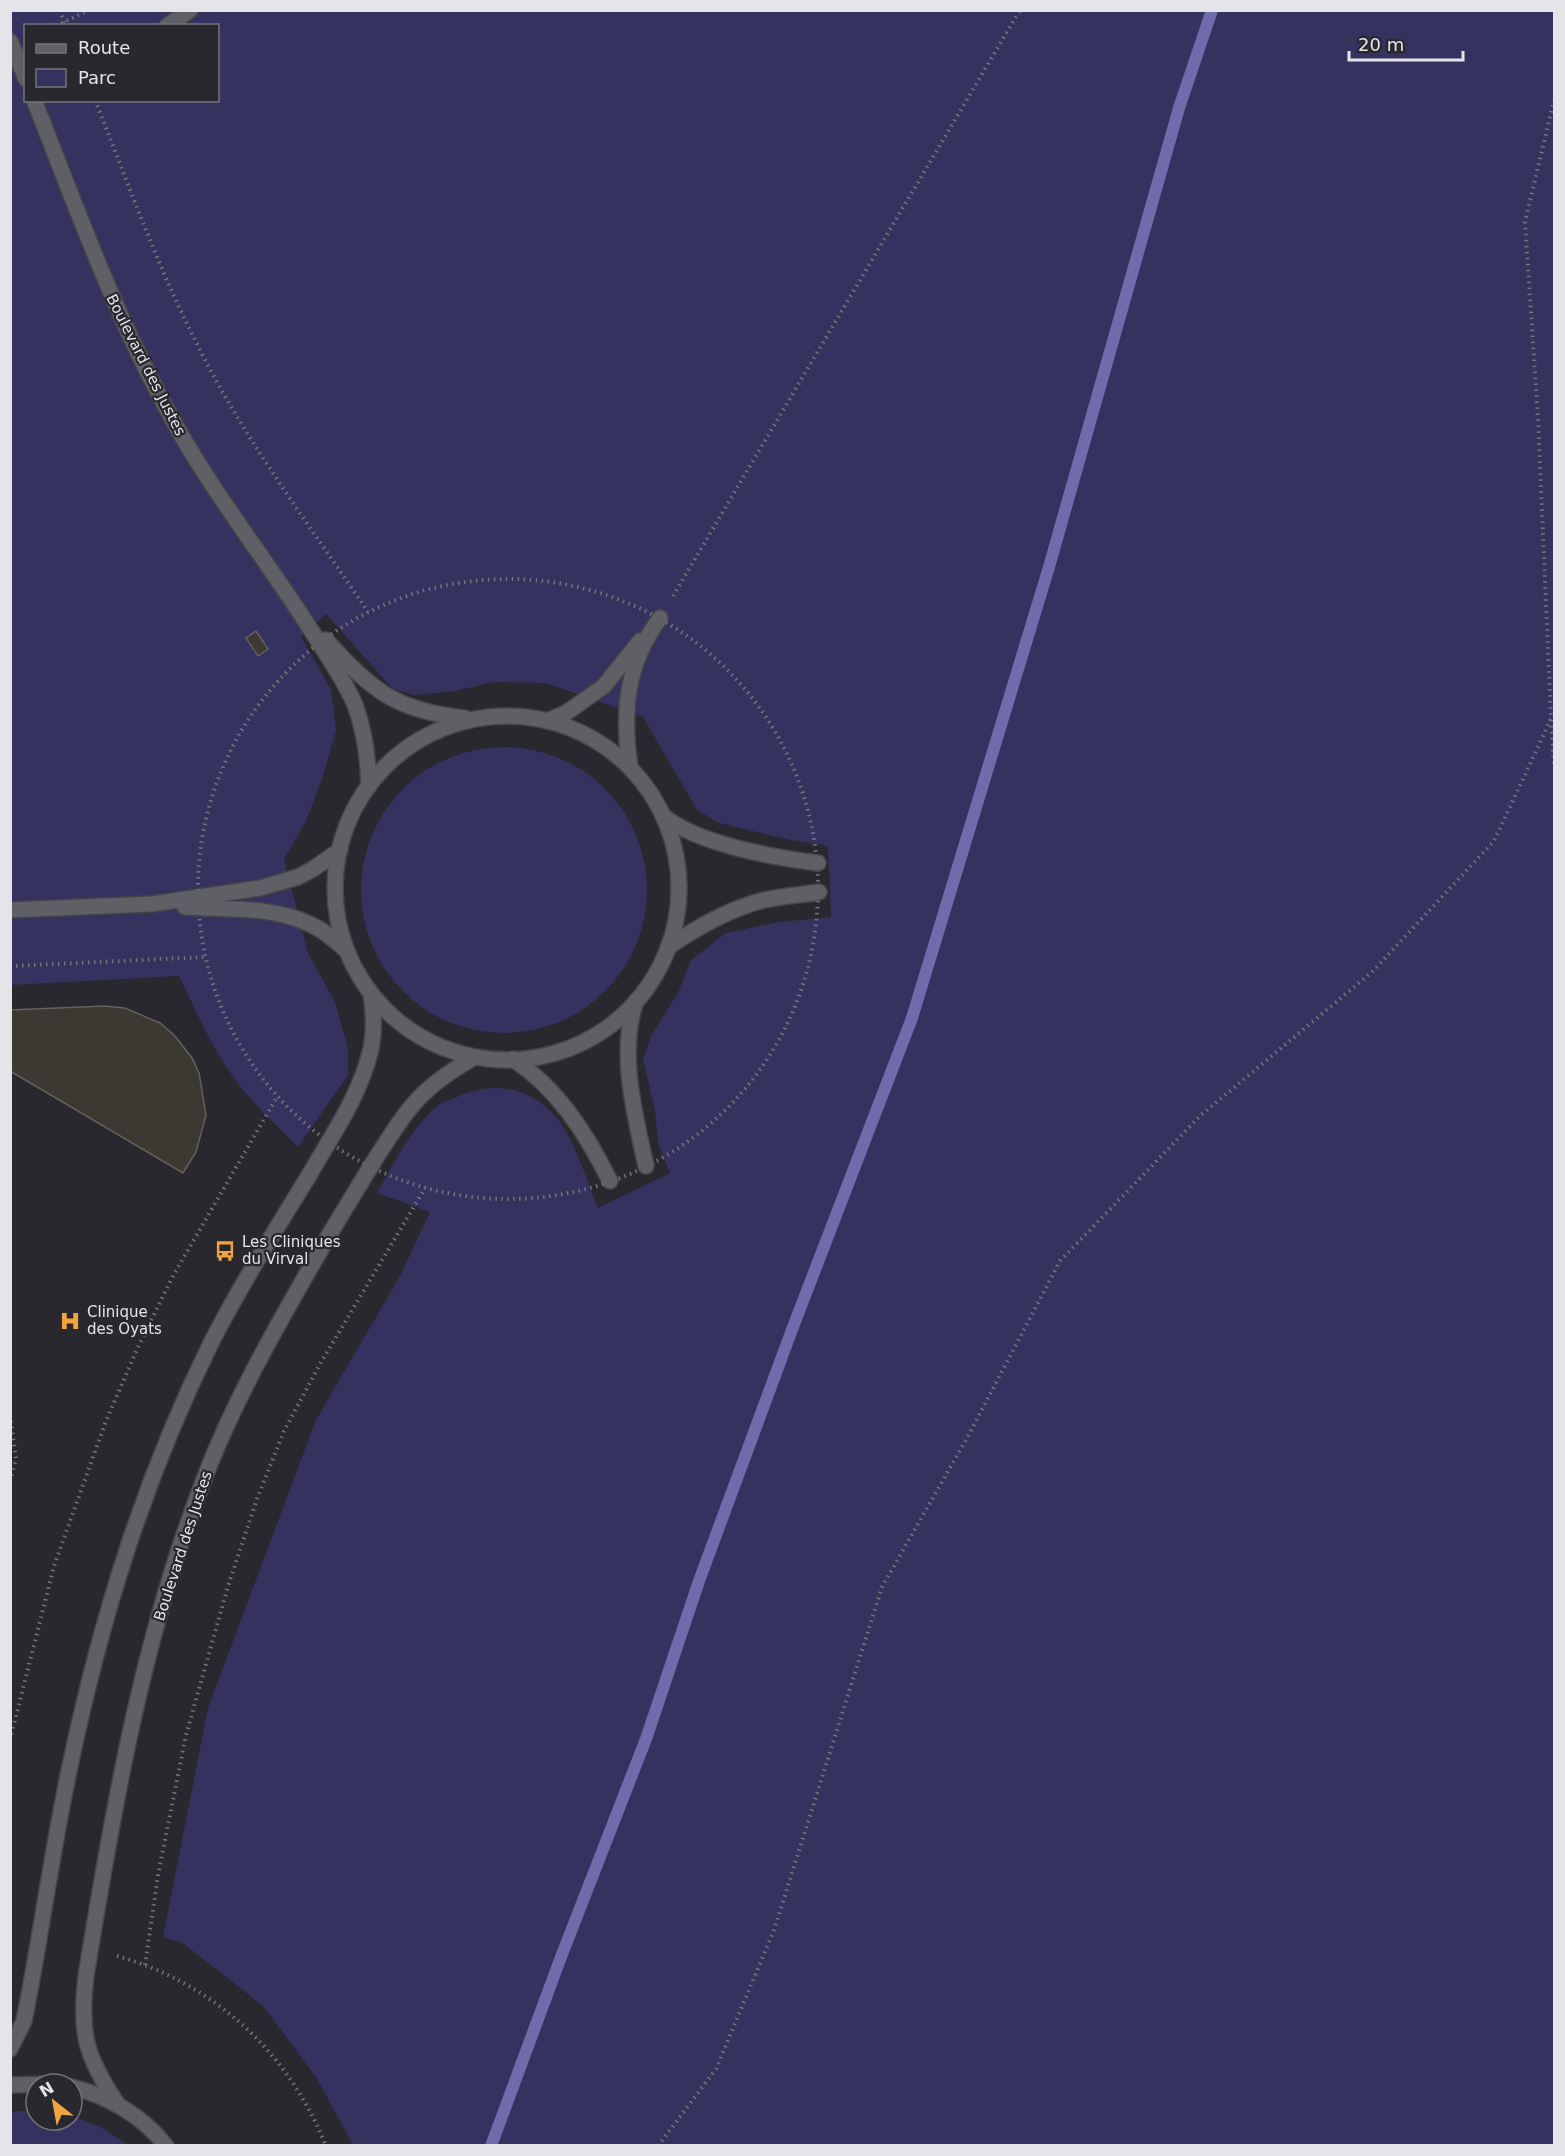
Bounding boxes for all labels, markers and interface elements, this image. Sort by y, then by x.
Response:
legend [24,24,219,102]
scale bar [1349,24,1463,62]
text: 20 m [1358,34,1404,55]
text: Route [78,37,130,58]
text: Parc [78,67,116,88]
street label: Boulevard des Justes [102,291,190,439]
place label: Les Cliniques du Virval [242,1233,341,1268]
bus stop icon: Les Cliniques du Virval [213,1239,237,1263]
place label: Clinique des Oyats [87,1303,162,1338]
hospital icon: Clinique des Oyats [58,1309,82,1333]
street label: Boulevard des Justes [150,1469,216,1623]
north arrow [24,2072,84,2132]
text: N [36,2078,57,2101]

